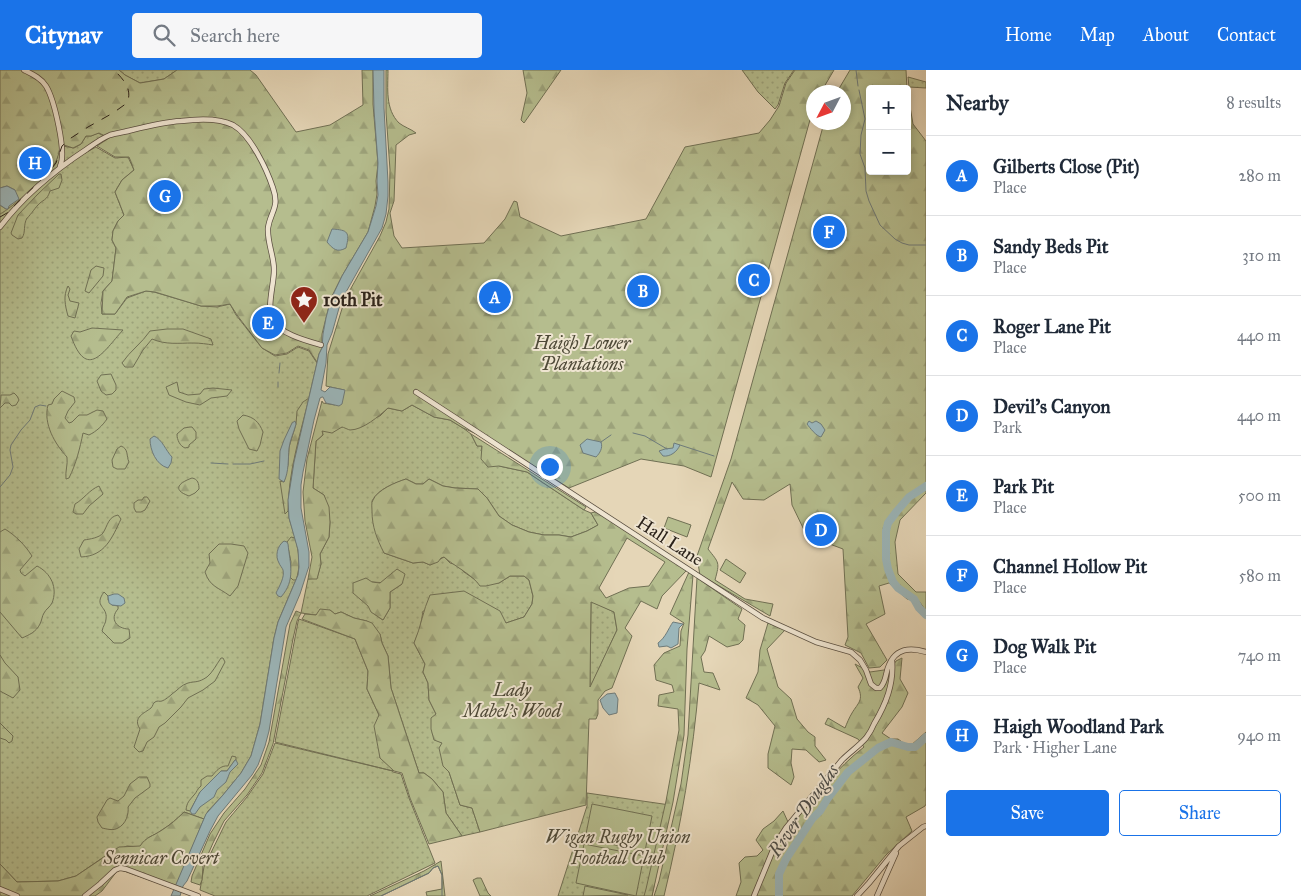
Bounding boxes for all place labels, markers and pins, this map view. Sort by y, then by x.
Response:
pin: H [19,144,51,182]
pin: G [149,177,181,215]
pin: F [813,213,845,251]
pin: C [738,261,770,299]
pin: B [627,272,659,310]
pin: A [479,278,511,316]
place icon: 10th Pit [289,285,319,324]
place label: 10th Pit [323,289,383,311]
pin: E [252,304,284,342]
pin: D [805,511,837,549]

